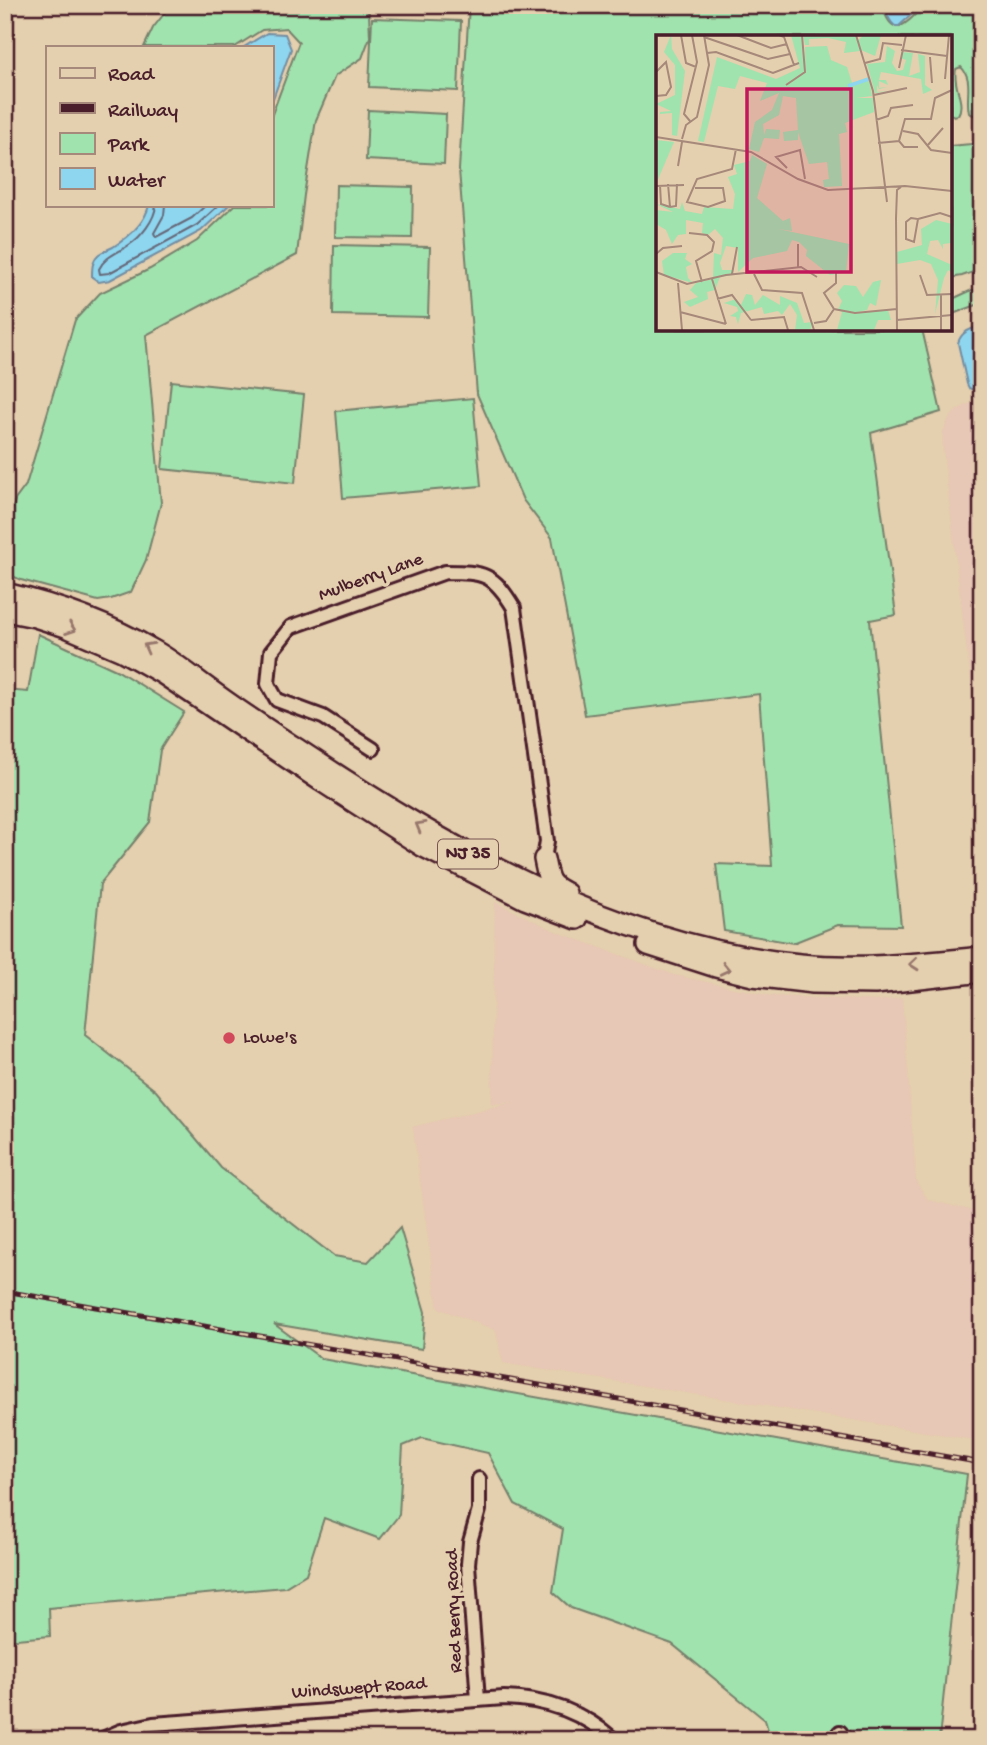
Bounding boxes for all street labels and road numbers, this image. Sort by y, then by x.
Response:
street label: Mulberry Lane [315,548,427,608]
road number: NJ 35 [438,840,498,868]
street label: Red Berry Road [441,1547,469,1673]
street label: Windswept Road [291,1673,429,1705]

